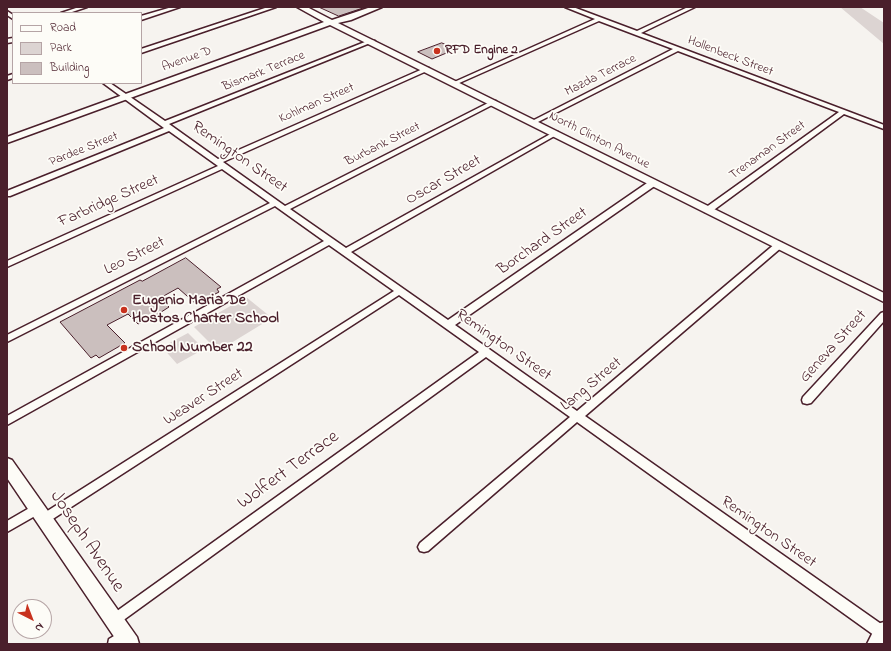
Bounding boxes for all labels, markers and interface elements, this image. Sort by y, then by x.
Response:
legend [12,12,142,84]
text: Road [50,19,76,37]
street label: Hollenbeck Street [685,33,775,81]
text: Park [50,39,72,57]
place label: RFD Engine 2 [445,43,518,59]
street label: Avenue D [160,44,214,76]
marker: RFD Engine 2 [432,46,442,56]
street label: Bismark Terrace [220,48,308,96]
street label: Mazda Terrace [563,51,639,101]
text: Building [50,59,89,77]
street label: Kohlman Street [277,80,357,128]
street label: North Clinton Avenue [546,109,652,173]
street label: Remington Street [187,118,291,198]
street label: Trenaman Street [727,118,809,184]
street label: Burbank Street [343,119,423,171]
street label: Pardee Street [47,129,121,171]
street label: Oscar Street [403,152,485,210]
street label: Farbridge Street [56,171,162,233]
street label: Borchard Street [494,204,592,280]
street label: Leo Street [101,234,169,280]
place label: Eugenio Maria De Hostos Charter School [132,291,279,329]
marker: Eugenio Maria De Hostos Charter School [119,305,129,315]
street label: Remington Street [451,306,555,386]
street label: Geneva Street [796,307,872,387]
place label: School Number 22 [132,338,253,358]
marker: School Number 22 [119,343,129,353]
street label: Lang Street [557,354,627,416]
street label: Weaver Street [160,365,248,431]
street label: Wolfert Terrace [234,427,344,515]
street label: Joseph Avenue [44,487,128,597]
street label: Remington Street [716,493,820,573]
north arrow [12,599,52,639]
text: N [31,619,47,636]

